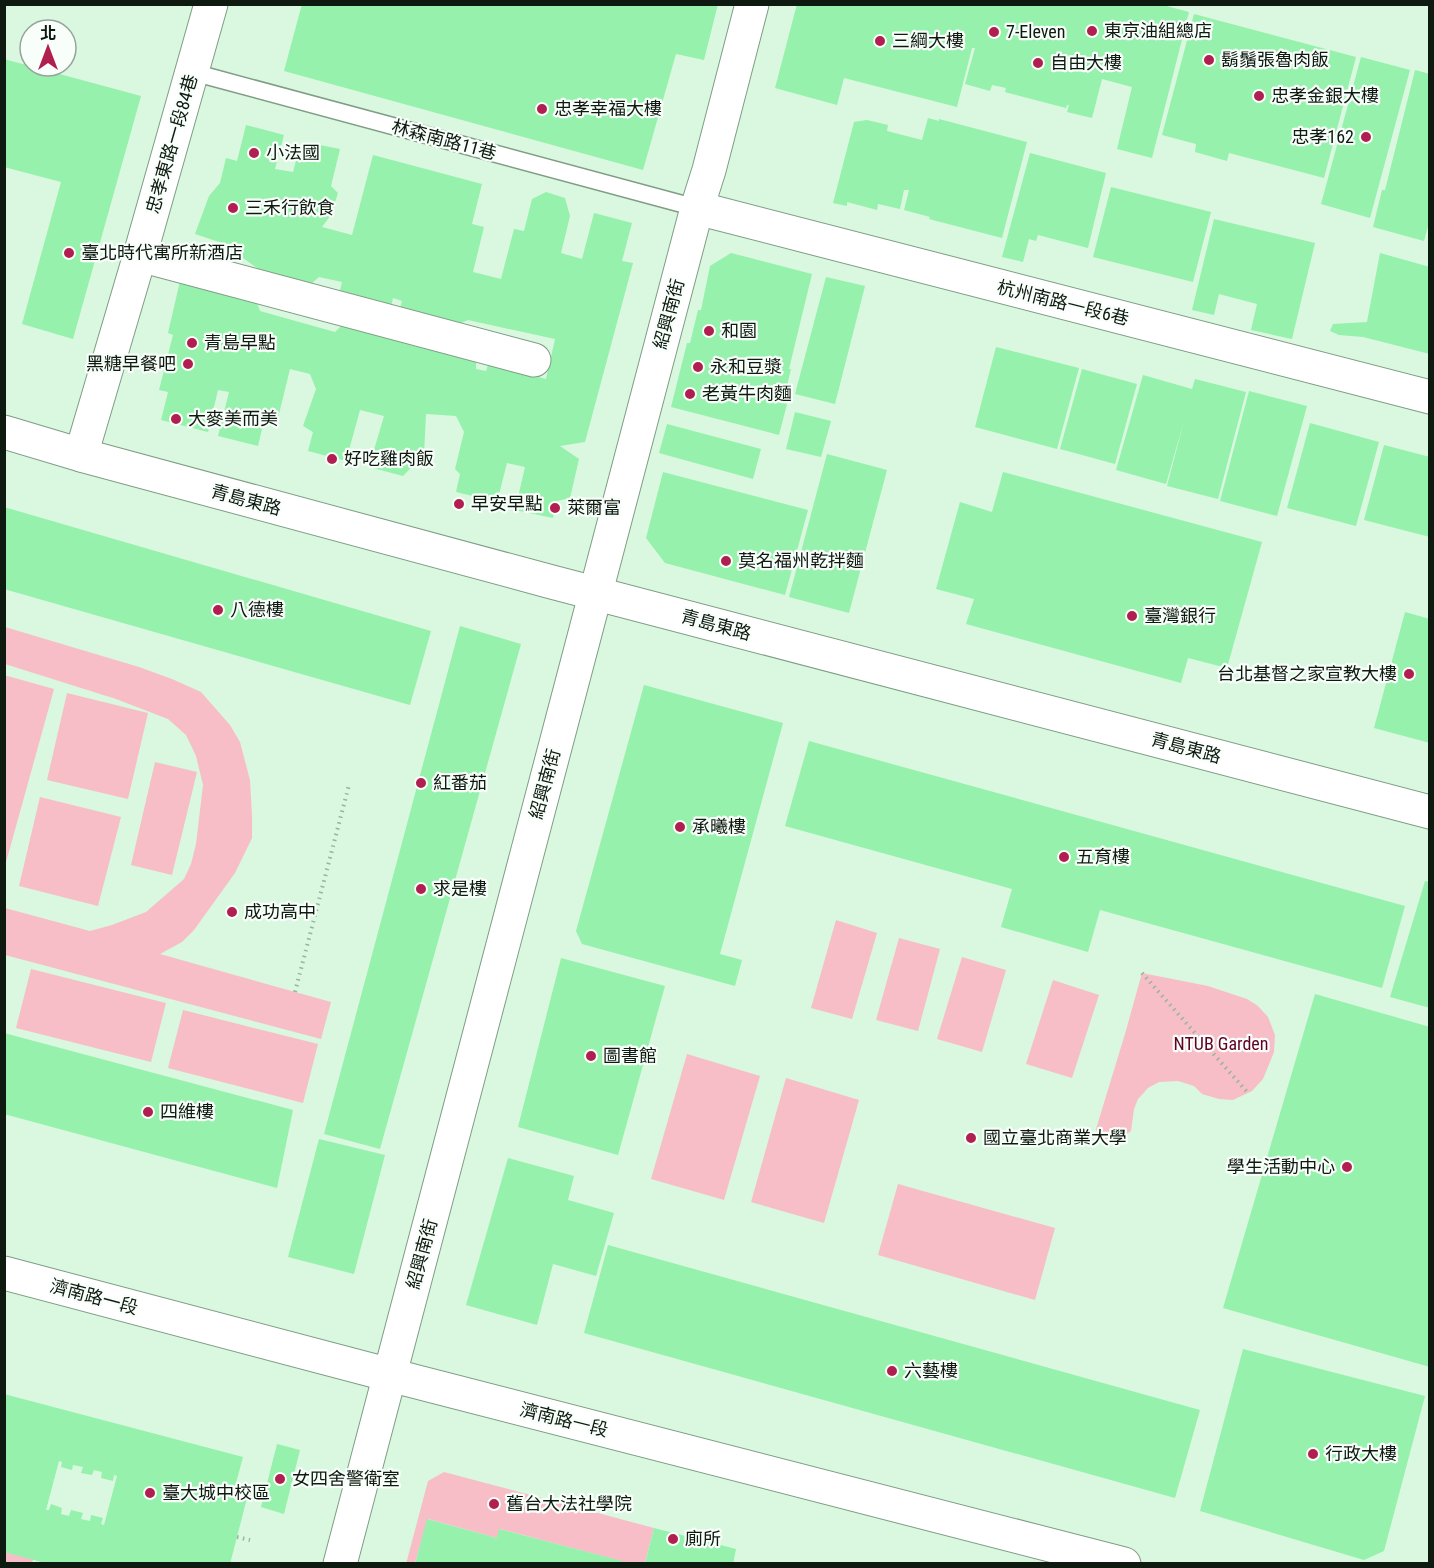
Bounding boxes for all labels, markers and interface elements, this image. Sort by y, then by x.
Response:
north arrow [18,18,78,78]
place label: 東京油組總店 [1104,20,1212,41]
place label: 7-Eleven [1006,21,1066,42]
text: 北 [40,24,56,43]
marker: 東京油組總店 [1085,24,1099,38]
marker: 7-Eleven [987,25,1001,39]
place label: 三綱大樓 [892,30,964,51]
marker: 三綱大樓 [873,34,887,48]
place label: 鬍鬚張魯肉飯 [1221,49,1329,70]
place label: 自由大樓 [1050,52,1122,73]
marker: 鬍鬚張魯肉飯 [1202,53,1216,67]
marker: 自由大樓 [1031,56,1045,70]
street label: 忠孝東路一段84巷 [142,72,201,216]
place label: 忠孝金銀大樓 [1271,85,1379,106]
marker: 忠孝金銀大樓 [1252,89,1266,103]
place label: 忠孝幸福大樓 [554,98,662,119]
marker: 忠孝幸福大樓 [535,102,549,116]
street label: 林森南路11巷 [389,115,499,164]
place label: 忠孝162 [1291,126,1354,147]
marker: 忠孝162 [1359,130,1373,144]
place label: 小法國 [266,142,320,163]
marker: 小法國 [247,146,261,160]
place label: 三禾行飲食 [245,197,335,218]
marker: 三禾行飲食 [226,201,240,215]
place label: 臺北時代寓所新酒店 [81,242,243,263]
marker: 臺北時代寓所新酒店 [62,246,76,260]
street label: 紹興南街 [649,276,688,351]
street label: 杭州南路一段6巷 [995,276,1131,329]
place label: 和園 [721,320,757,341]
marker: 和園 [702,324,716,338]
place label: 青島早點 [204,332,276,353]
marker: 青島早點 [185,336,199,350]
place label: 黑糖早餐吧 [86,353,176,374]
place label: 永和豆漿 [710,356,782,377]
marker: 黑糖早餐吧 [181,357,195,371]
marker: 永和豆漿 [691,360,705,374]
place label: 老黃牛肉麵 [702,383,792,404]
marker: 老黃牛肉麵 [683,387,697,401]
place label: 大麥美而美 [188,408,278,429]
marker: 大麥美而美 [169,412,183,426]
place label: 好吃雞肉飯 [344,448,434,469]
marker: 好吃雞肉飯 [325,452,339,466]
street label: 青島東路 [209,480,284,519]
place label: 早安早點 [471,493,543,514]
marker: 早安早點 [452,497,466,511]
place label: 萊爾富 [567,497,621,518]
marker: 萊爾富 [548,501,562,515]
place label: 莫名福州乾拌麵 [738,550,864,571]
marker: 莫名福州乾拌麵 [719,554,733,568]
place label: 八德樓 [230,599,284,620]
marker: 八德樓 [211,603,225,617]
street label: 青島東路 [679,605,754,644]
place label: 臺灣銀行 [1144,605,1216,626]
marker: 臺灣銀行 [1125,609,1139,623]
place label: 台北基督之家宣教大樓 [1217,663,1397,684]
marker: 台北基督之家宣教大樓 [1402,667,1416,681]
street label: 青島東路 [1149,728,1224,767]
street label: 紹興南街 [525,746,564,821]
place label: 紅番茄 [433,772,487,793]
marker: 紅番茄 [414,776,428,790]
place label: 承曦樓 [692,816,746,837]
marker: 承曦樓 [673,820,687,834]
place label: 五育樓 [1076,846,1130,867]
marker: 五育樓 [1057,850,1071,864]
place label: 求是樓 [433,878,487,899]
marker: 求是樓 [414,882,428,896]
place label: 成功高中 [244,901,316,922]
marker: 成功高中 [225,905,239,919]
park label: NTUB Garden [1174,1033,1269,1054]
place label: 圖書館 [603,1045,657,1066]
marker: 圖書館 [584,1049,598,1063]
place label: 四維樓 [160,1101,214,1122]
marker: 四維樓 [141,1105,155,1119]
place label: 國立臺北商業大學 [983,1127,1127,1148]
marker: 國立臺北商業大學 [964,1131,978,1145]
place label: 學生活動中心 [1227,1156,1335,1177]
marker: 學生活動中心 [1340,1160,1354,1174]
street label: 紹興南街 [402,1216,441,1291]
street label: 濟南路一段 [48,1275,140,1318]
place label: 六藝樓 [904,1360,958,1381]
marker: 六藝樓 [885,1364,899,1378]
street label: 濟南路一段 [518,1398,610,1441]
place label: 行政大樓 [1325,1443,1397,1464]
marker: 行政大樓 [1306,1447,1320,1461]
place label: 女四舍警衛室 [292,1468,400,1489]
marker: 女四舍警衛室 [273,1472,287,1486]
place label: 臺大城中校區 [162,1482,270,1503]
marker: 臺大城中校區 [143,1486,157,1500]
place label: 舊台大法社學院 [506,1493,632,1514]
marker: 舊台大法社學院 [487,1497,501,1511]
place label: 廁所 [685,1528,721,1549]
marker: 廁所 [666,1532,680,1546]

